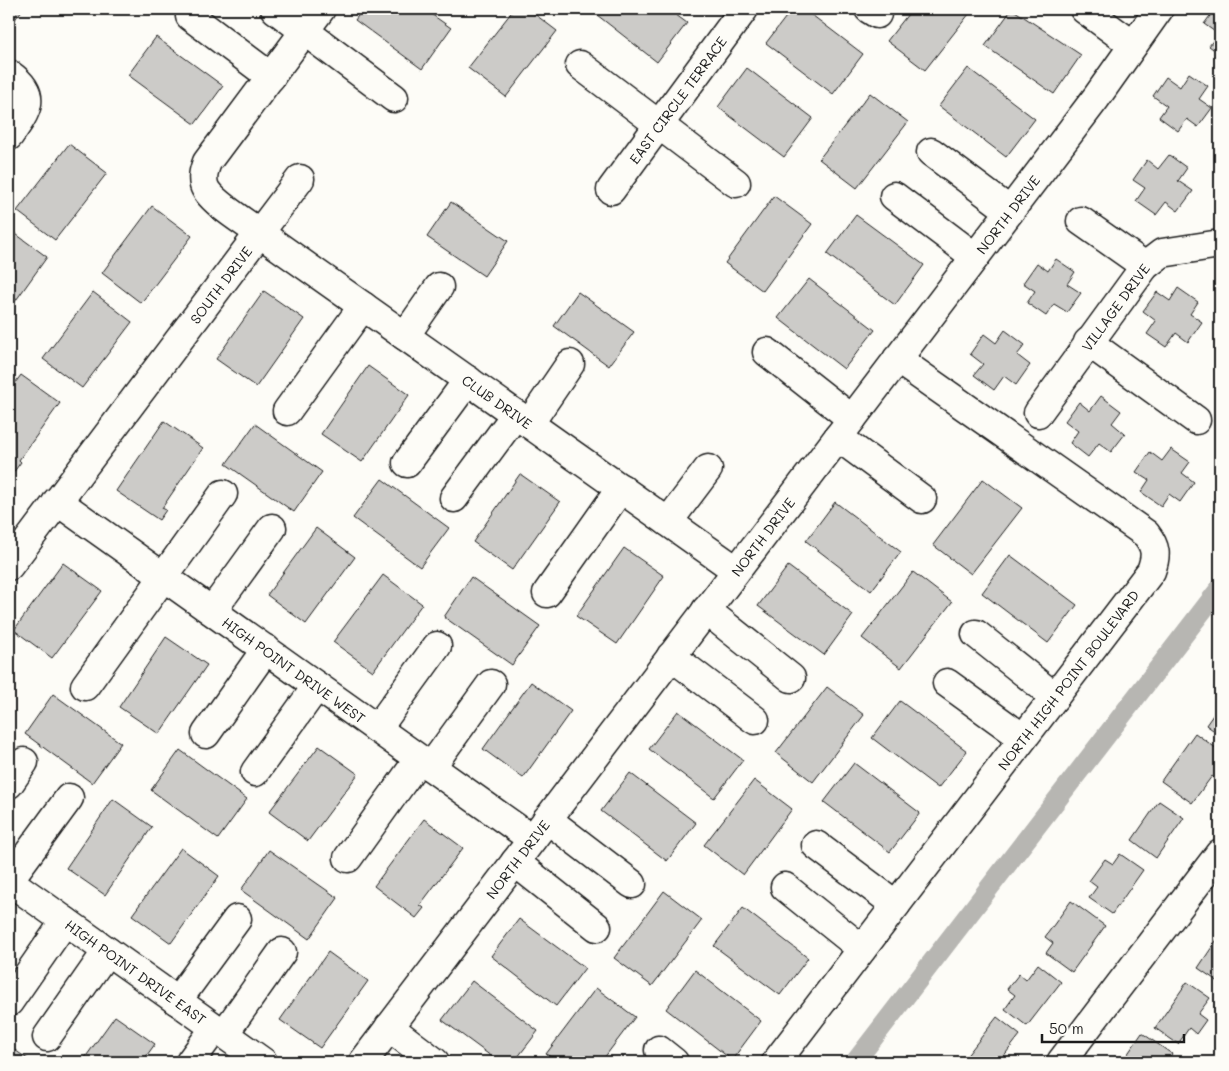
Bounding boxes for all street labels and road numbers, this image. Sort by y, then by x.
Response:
street label: EAST CIRCLE TERRACE [624,32,730,167]
street label: NORTH DRIVE [971,171,1044,258]
street label: SOUTH DRIVE [185,242,256,327]
street label: VILLAGE DRIVE [1077,259,1153,355]
street label: CLUB DRIVE [459,370,536,433]
street label: NORTH DRIVE [726,493,799,580]
street label: NORTH HIGH POINT BOULEVARD [993,586,1143,774]
street label: HIGH POINT DRIVE WEST [219,612,370,727]
street label: NORTH DRIVE [481,816,554,902]
street label: HIGH POINT DRIVE EAST [62,915,211,1028]

